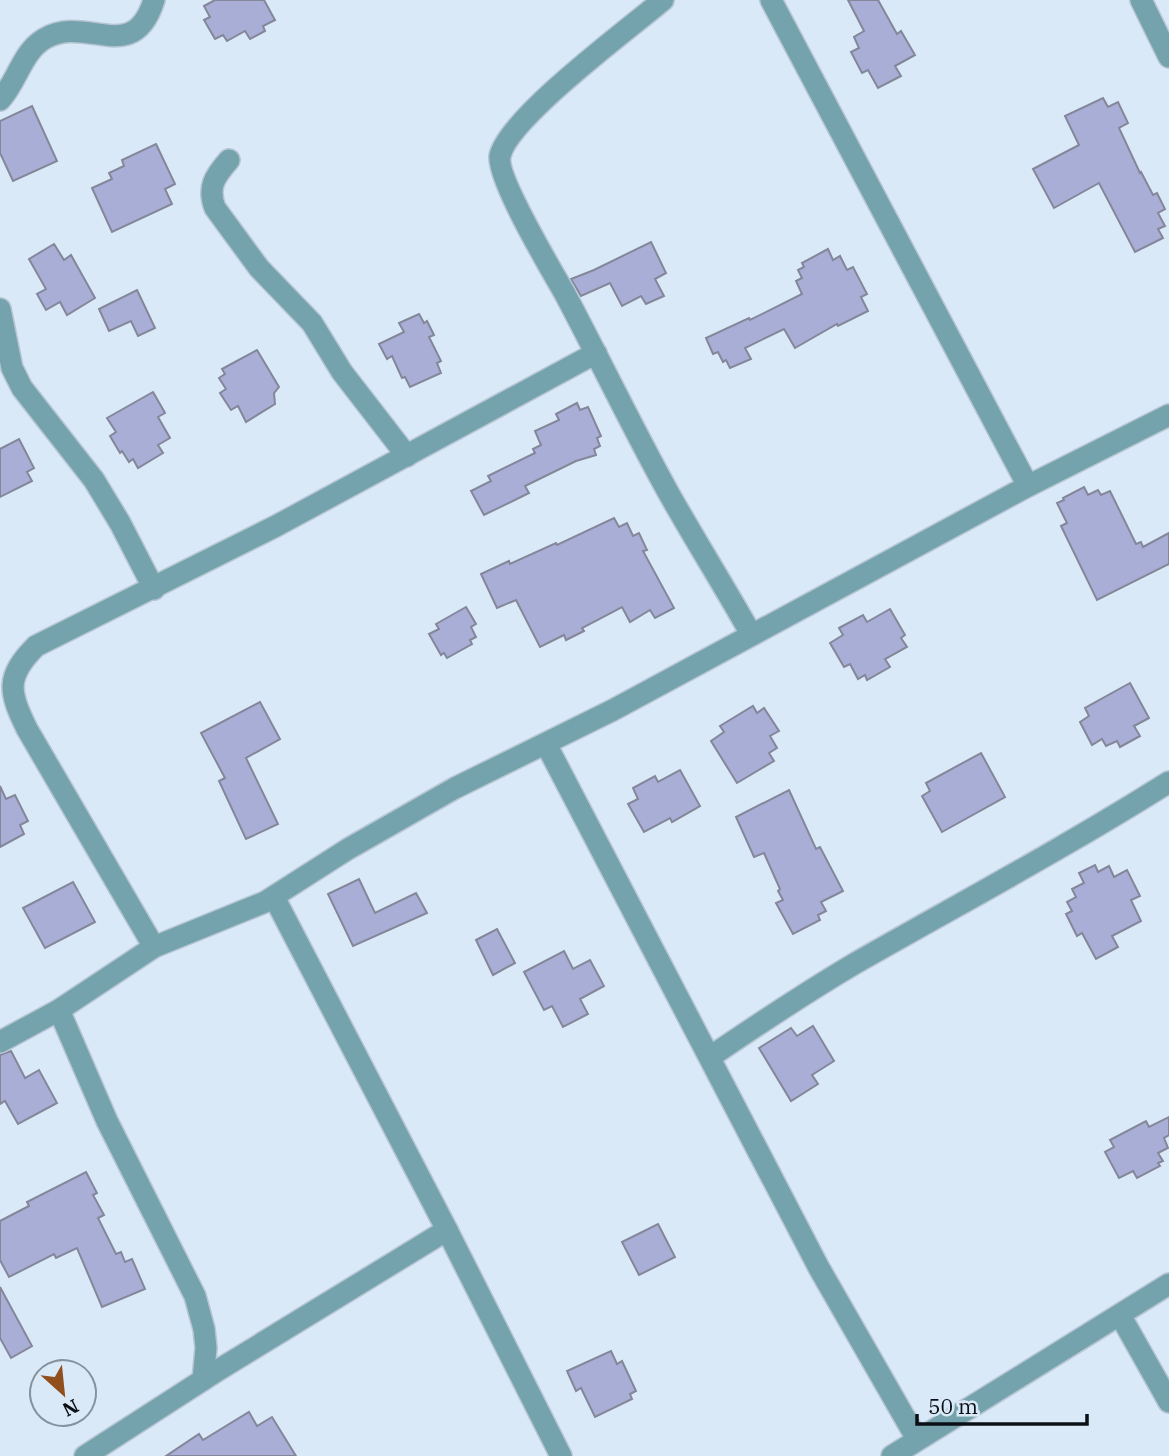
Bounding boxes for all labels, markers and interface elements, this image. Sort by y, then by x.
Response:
north arrow [28,1358,98,1428]
scale bar [917,1382,1087,1426]
text: 50 m [928,1392,978,1420]
text: N [59,1394,83,1422]

